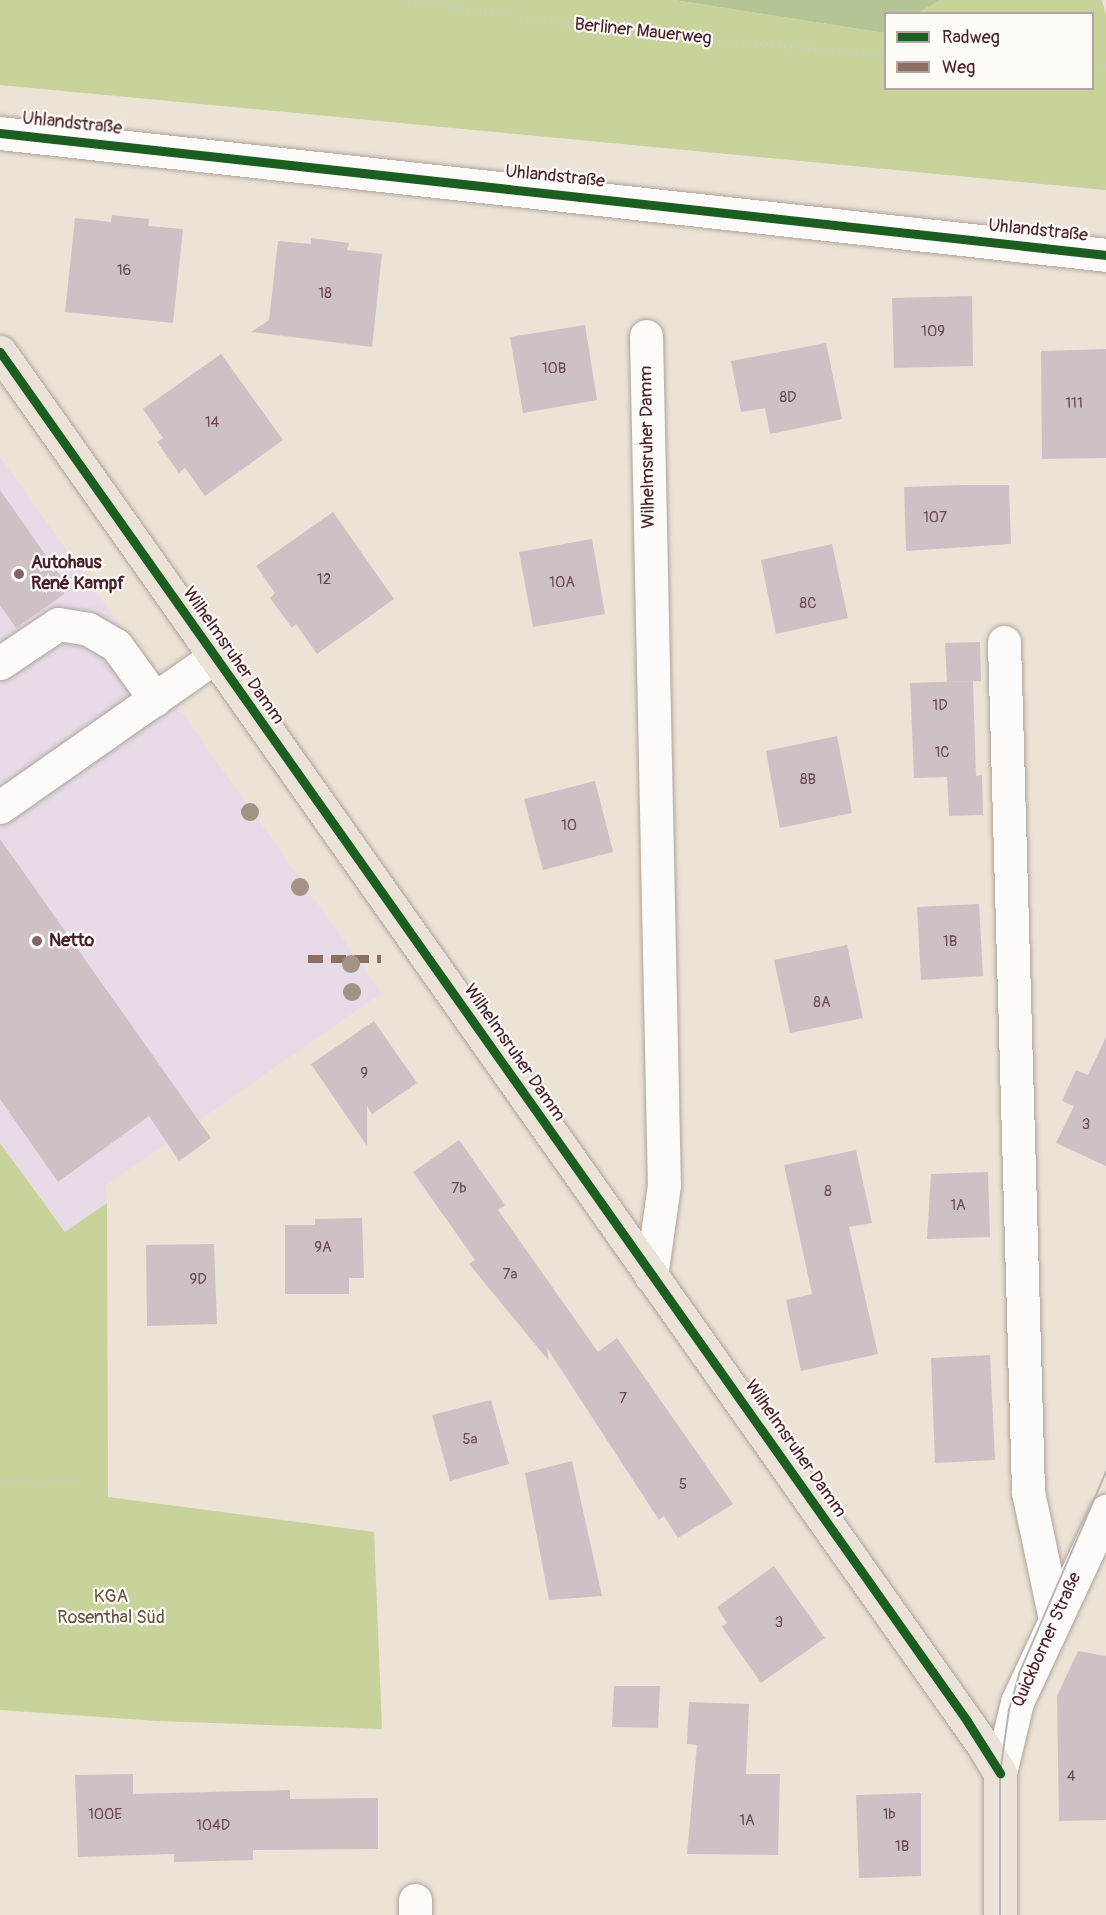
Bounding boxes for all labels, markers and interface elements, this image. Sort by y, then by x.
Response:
legend [884,12,1094,90]
street label: Berliner Mauerweg [573,14,713,50]
text: Radweg [942,26,1000,49]
text: Weg [942,56,975,79]
street label: Uhlandstraße [21,108,123,140]
street label: Uhlandstraße [504,161,606,193]
street label: Uhlandstraße [987,215,1089,247]
house number: 16 [117,262,131,280]
house number: 18 [318,285,332,303]
house number: 109 [921,323,945,341]
house number: 10B [542,360,566,378]
street label: Wilhelmsruher Damm [636,365,660,529]
house number: 8D [780,389,796,407]
house number: 111 [1065,395,1083,413]
house number: 14 [205,414,219,432]
house number: 107 [923,509,947,527]
place label: Autohaus René Kampf [31,553,125,596]
marker: Autohaus René Kampf [12,567,26,581]
house number: 12 [317,571,331,589]
house number: 10A [549,574,575,592]
street label: Wilhelmsruher Damm [177,583,289,729]
house number: 8C [800,595,816,613]
house number: 1D [932,697,948,715]
house number: 1C [934,744,950,762]
house number: 8B [800,771,816,789]
house number: 10 [561,817,577,835]
place label: Netto [49,930,94,952]
house number: 1B [943,933,957,951]
marker: Netto [30,934,44,948]
street label: Wilhelmsruher Damm [458,980,570,1126]
house number: 8A [813,994,831,1012]
house number: 9 [360,1065,368,1083]
house number: 3 [1082,1116,1090,1134]
house number: 7b [451,1180,467,1198]
house number: 8 [824,1183,832,1201]
house number: 1A [950,1197,966,1215]
house number: 9A [314,1239,332,1257]
house number: 7a [503,1266,517,1284]
house number: 9D [189,1271,207,1289]
street label: Wilhelmsruher Damm [739,1376,851,1522]
house number: 7 [619,1390,627,1408]
house number: 5a [462,1431,478,1449]
house number: 5 [679,1476,687,1494]
street label: Quickborner Straße [1008,1569,1086,1711]
park label: KGA Rosenthal Süd [57,1587,165,1630]
house number: 3 [775,1614,783,1632]
house number: 4 [1067,1768,1075,1786]
house number: 100E [88,1806,122,1824]
house number: 1b [882,1806,896,1824]
house number: 1A [739,1812,755,1830]
house number: 104D [196,1817,230,1835]
house number: 1B [895,1838,909,1856]

